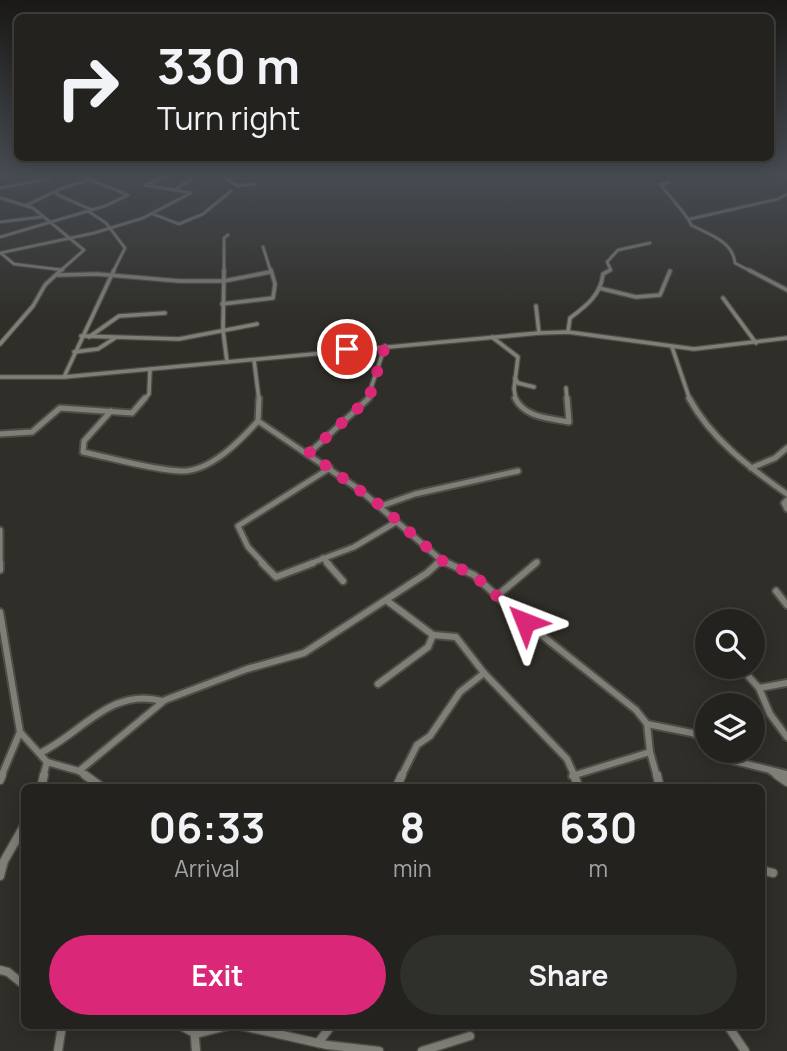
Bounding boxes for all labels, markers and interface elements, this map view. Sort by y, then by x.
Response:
text: 330 m [157,32,300,99]
icon: right [42,42,133,133]
text: Turn right [157,96,300,140]
pin [317,319,377,379]
icon: arrive [328,330,366,368]
position arrow [488,585,562,659]
map controls [695,609,765,763]
button: search [695,609,765,679]
button: layers [695,693,765,763]
text: 06:33 [149,798,266,856]
text: 8 [400,798,425,856]
text: 630 [559,798,637,856]
text: Arrival [174,852,240,884]
text: min [393,852,432,884]
text: m [589,852,608,884]
button: Exit [49,935,386,1015]
button: Share [400,935,737,1015]

